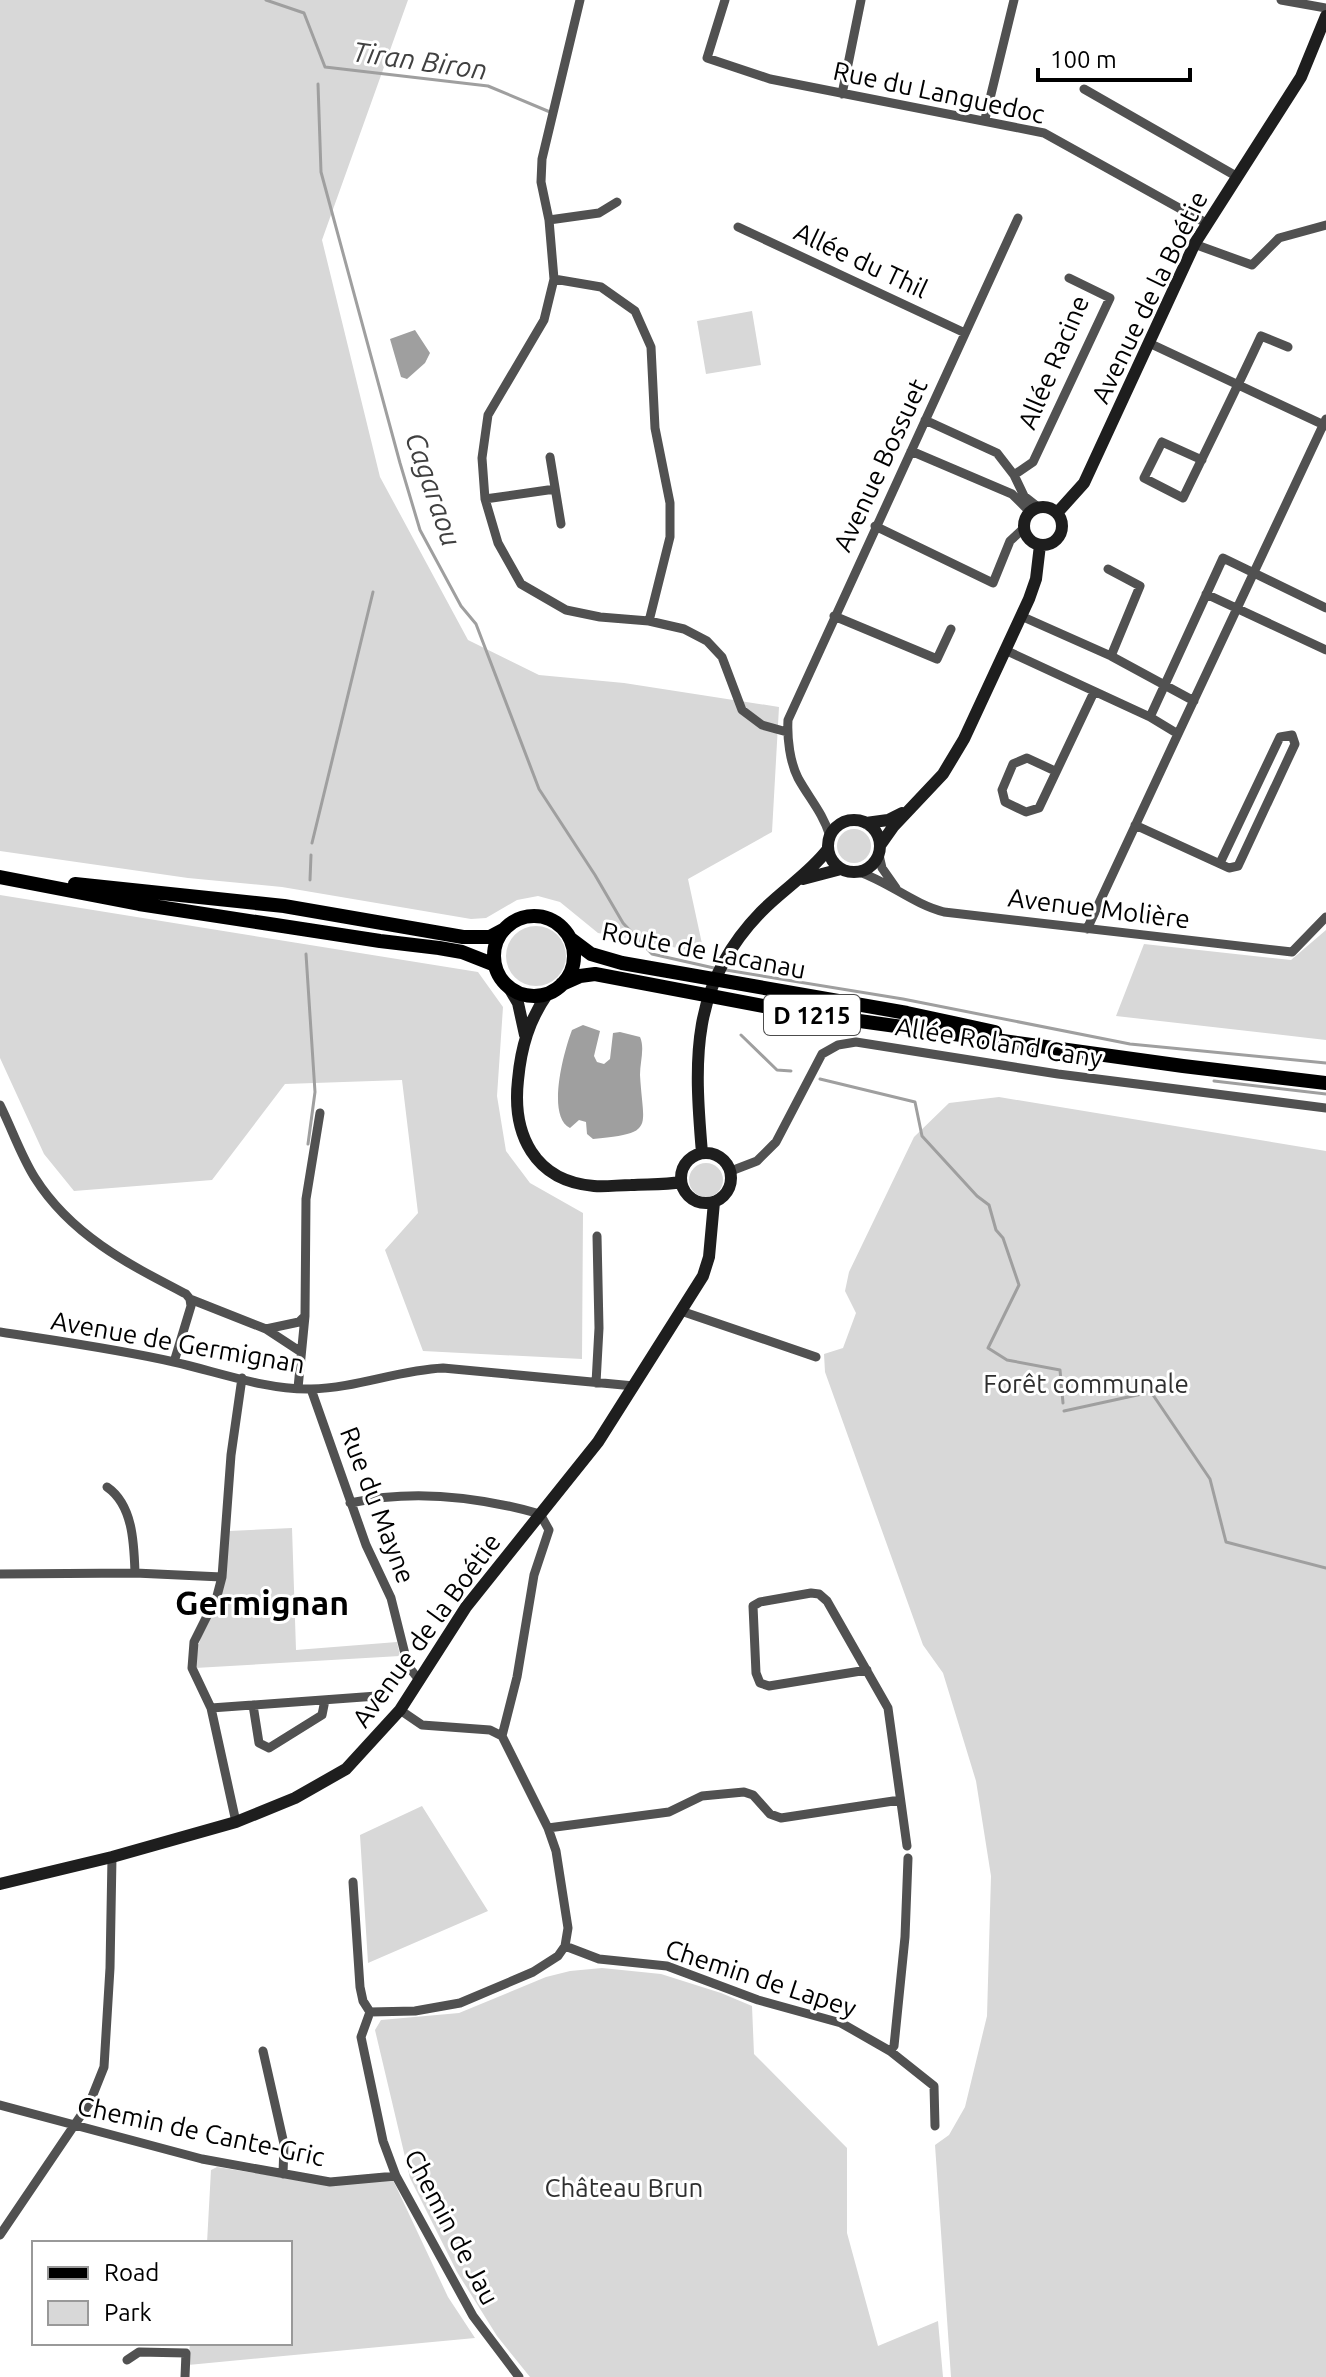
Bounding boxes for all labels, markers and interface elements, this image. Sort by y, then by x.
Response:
scale bar [1038,32,1190,82]
water label: Tiran Biron [351,35,489,85]
text: 100 m [1050,46,1117,73]
street label: Rue du Languedoc [831,55,1047,129]
street label: Avenue de la Boétie [1085,186,1213,408]
street label: Allée du Thil [790,217,932,304]
street label: Allée Racine [1012,291,1094,433]
street label: Avenue Bossuet [827,374,933,556]
water label: Cagaraou [400,428,468,550]
street label: Avenue Molière [1006,882,1192,934]
street label: Route de Lacanau [600,916,808,984]
road number: D 1215 [764,995,860,1035]
street label: Allée Roland Cany [893,1011,1105,1073]
street label: Avenue de Germignan [49,1305,307,1379]
park label: Forêt communale [983,1369,1189,1398]
street label: Rue du Mayne [335,1423,421,1587]
street label: Avenue de la Boétie [346,1528,506,1732]
district label: Germignan [175,1583,349,1621]
street label: Chemin de Lapey [662,1933,860,2023]
street label: Chemin de Cante-Gric [75,2091,327,2171]
street label: Chemin de Jau [399,2145,505,2309]
park label: Château Brun [545,2173,703,2202]
legend [32,2241,292,2345]
text: Road [104,2259,159,2286]
text: Park [104,2299,152,2326]

